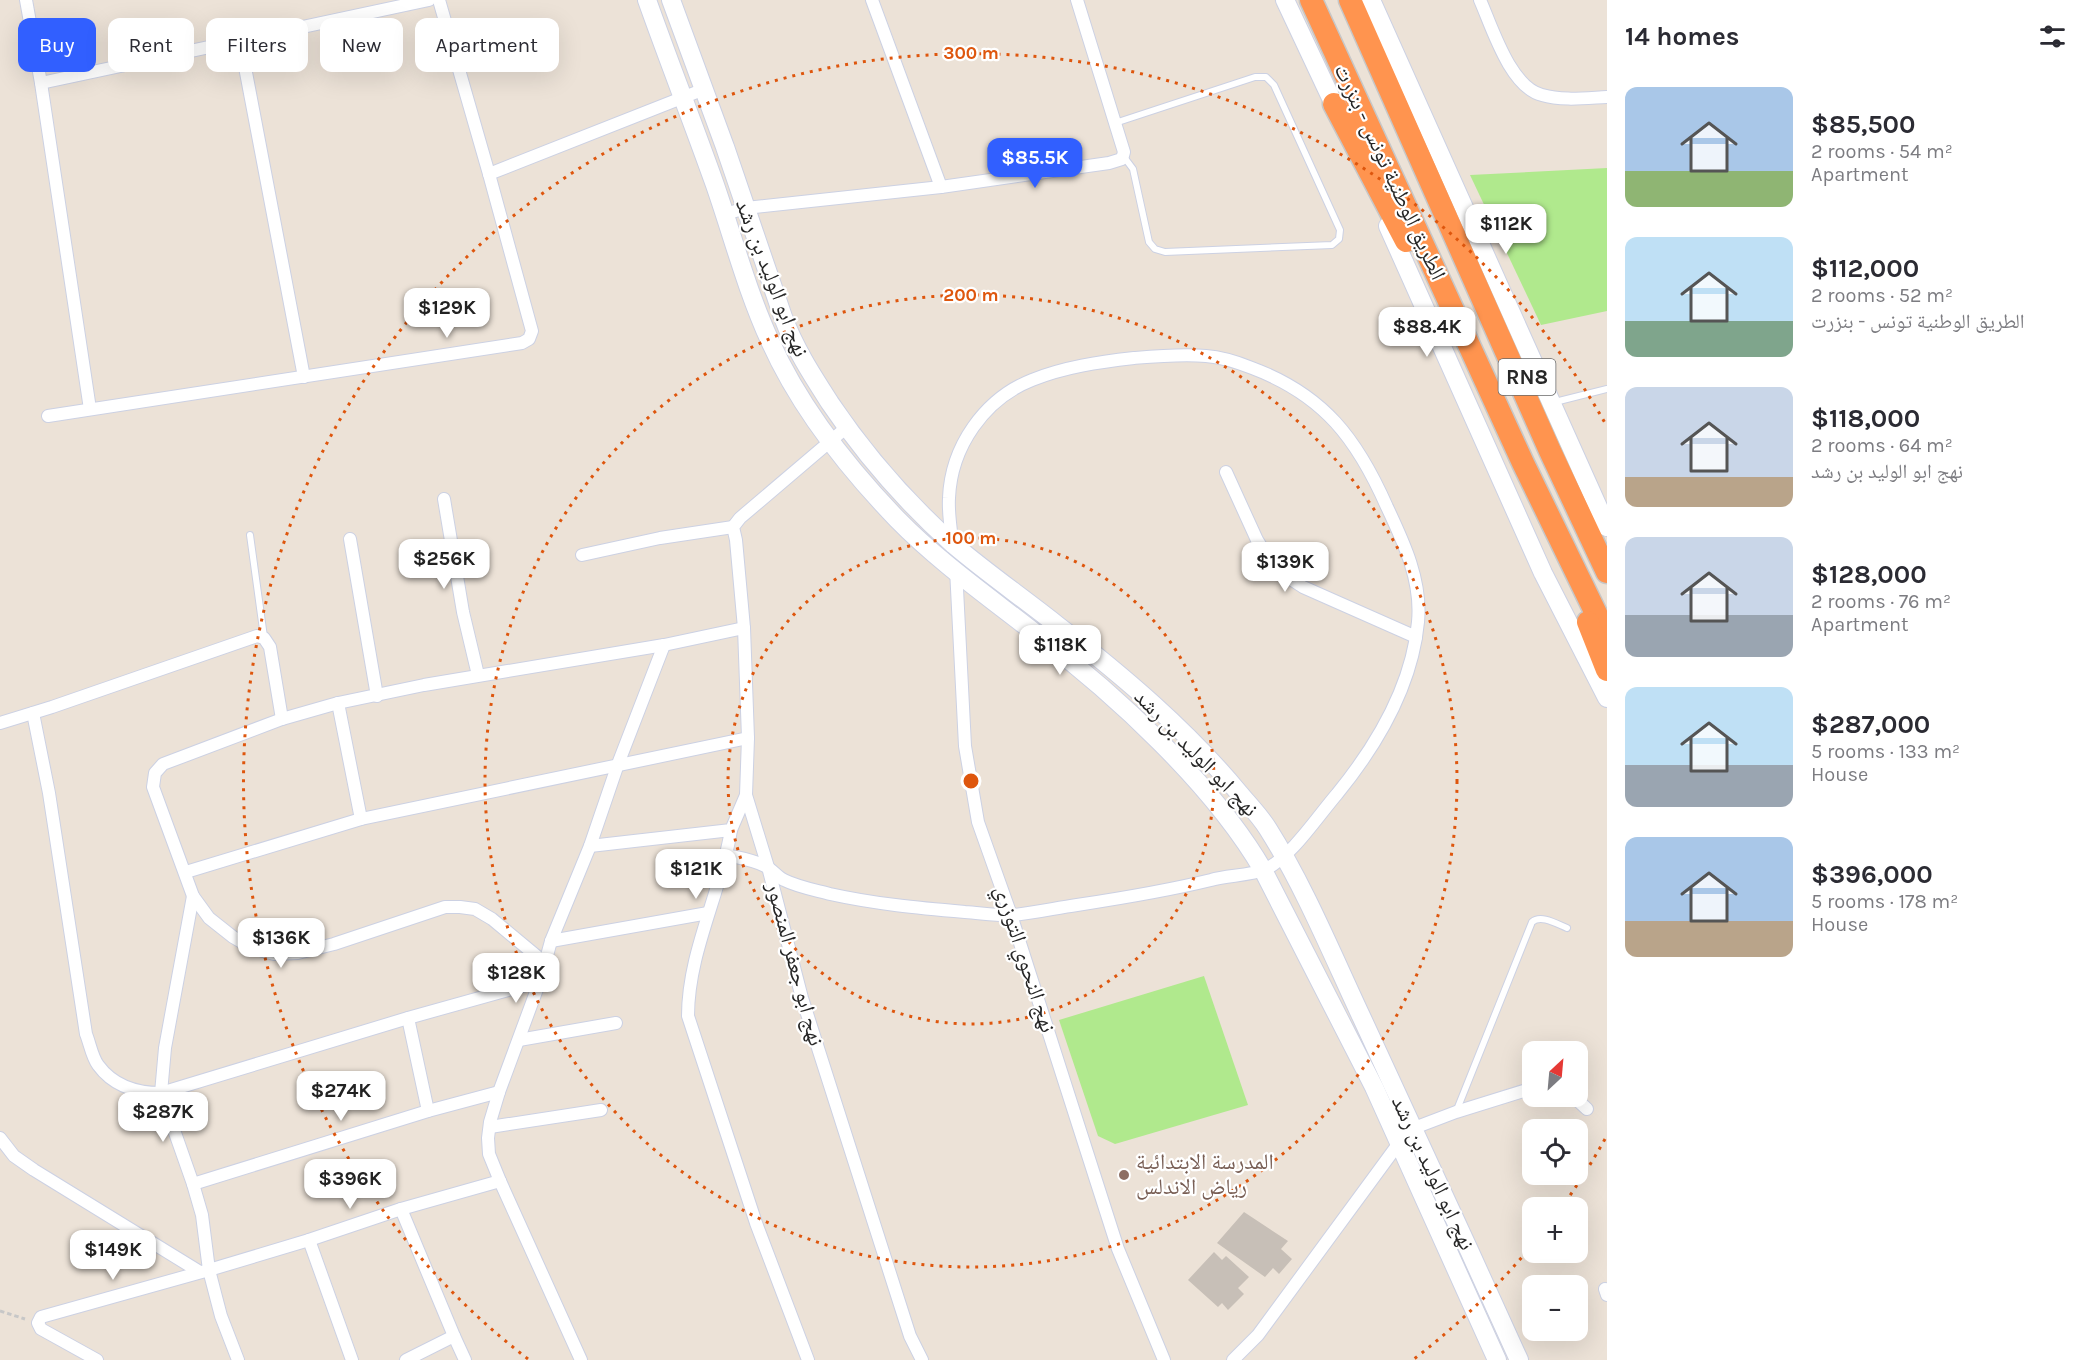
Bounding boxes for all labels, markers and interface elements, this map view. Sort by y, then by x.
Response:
chip: Buy [18,18,96,72]
chip: Rent [108,18,194,72]
chip: Filters [206,18,308,72]
chip: New [320,18,403,72]
chip: Apartment [415,18,559,72]
icon: filters [2036,20,2069,53]
text: 14 homes [1625,21,1739,52]
text: 300 m [943,42,999,64]
street label: الطريق الوطنية تونس - بنزرت [1329,60,1451,284]
text: $85,500 [1811,109,1915,140]
icon: home [1673,111,1745,183]
pin: $85.5K [986,138,1084,189]
text: 2 rooms · 54 m² [1811,140,1953,163]
text: $85.5K [1001,146,1069,169]
text: Apartment [1811,163,1909,186]
street label: نهج ابو الوليد بن رشد [730,195,814,361]
pin: $112K [1464,204,1548,255]
text: $112K [1479,212,1533,235]
text: $112,000 [1811,253,1919,284]
icon: home [1673,261,1745,333]
text: 200 m [943,284,999,306]
text: 2 rooms · 52 m² [1811,284,1953,307]
pin: $129K [405,288,489,339]
text: $129K [418,296,476,319]
pin: $88.4K [1378,307,1476,358]
text: الطريق الوطنية تونس - بنزرت [1811,310,2025,333]
text: $88.4K [1393,315,1461,338]
road number: RN8 [1498,359,1556,395]
text: $118,000 [1811,403,1920,434]
icon: home [1673,411,1745,483]
text: 2 rooms · 64 m² [1811,434,1953,457]
text: نهج ابو الوليد بن رشد [1811,460,1963,483]
text: 100 m [946,527,996,549]
pin: $256K [402,539,486,590]
pin: $139K [1243,542,1327,593]
text: $256K [413,547,475,570]
text: $139K [1256,550,1314,573]
text: $128,000 [1811,559,1927,590]
icon: home [1673,561,1745,633]
text: 2 rooms · 76 m² [1811,590,1951,613]
text: Apartment [1811,613,1909,636]
pin: $118K [1018,625,1102,676]
text: $118K [1033,633,1087,656]
street label: نهج ابو الوليد بن رشد [1129,684,1263,822]
text: $287,000 [1811,709,1930,740]
icon: home [1673,711,1745,783]
text: 5 rooms · 133 m² [1811,740,1960,763]
text: House [1811,763,1868,786]
centre of rings [961,771,981,791]
pin: $121K [654,849,738,900]
text: $121K [669,857,723,880]
text: $396,000 [1811,859,1933,890]
icon: home [1673,861,1745,933]
street label: نهج ابو جعفر المنصور [760,878,829,1049]
street label: نهج النحوي التوزري [986,882,1061,1037]
text: 5 rooms · 178 m² [1811,890,1958,913]
text: House [1811,913,1868,936]
pin: $136K [239,918,323,969]
text: $136K [252,926,310,949]
pin: $128K [474,953,558,1004]
text: $128K [486,961,546,984]
north arrow [1522,1041,1588,1107]
map controls [1522,1041,1588,1341]
pin: $274K [299,1071,383,1122]
text: $274K [311,1079,371,1102]
pin: $287K [121,1092,205,1143]
street label: نهج ابو الوليد بن رشد [1386,1092,1480,1254]
text: $287K [132,1100,194,1123]
button: locate [1522,1119,1588,1185]
place label: المدرسة الابتدائية رياض الاندلس [1136,1149,1274,1200]
pin: $396K [308,1159,392,1210]
text: $396K [318,1167,382,1190]
marker: المدرسة الابتدائية رياض الاندلس [1117,1168,1131,1182]
button: + [1522,1197,1588,1263]
pin: $149K [71,1230,155,1281]
text: $149K [84,1238,142,1261]
button: − [1522,1275,1588,1341]

